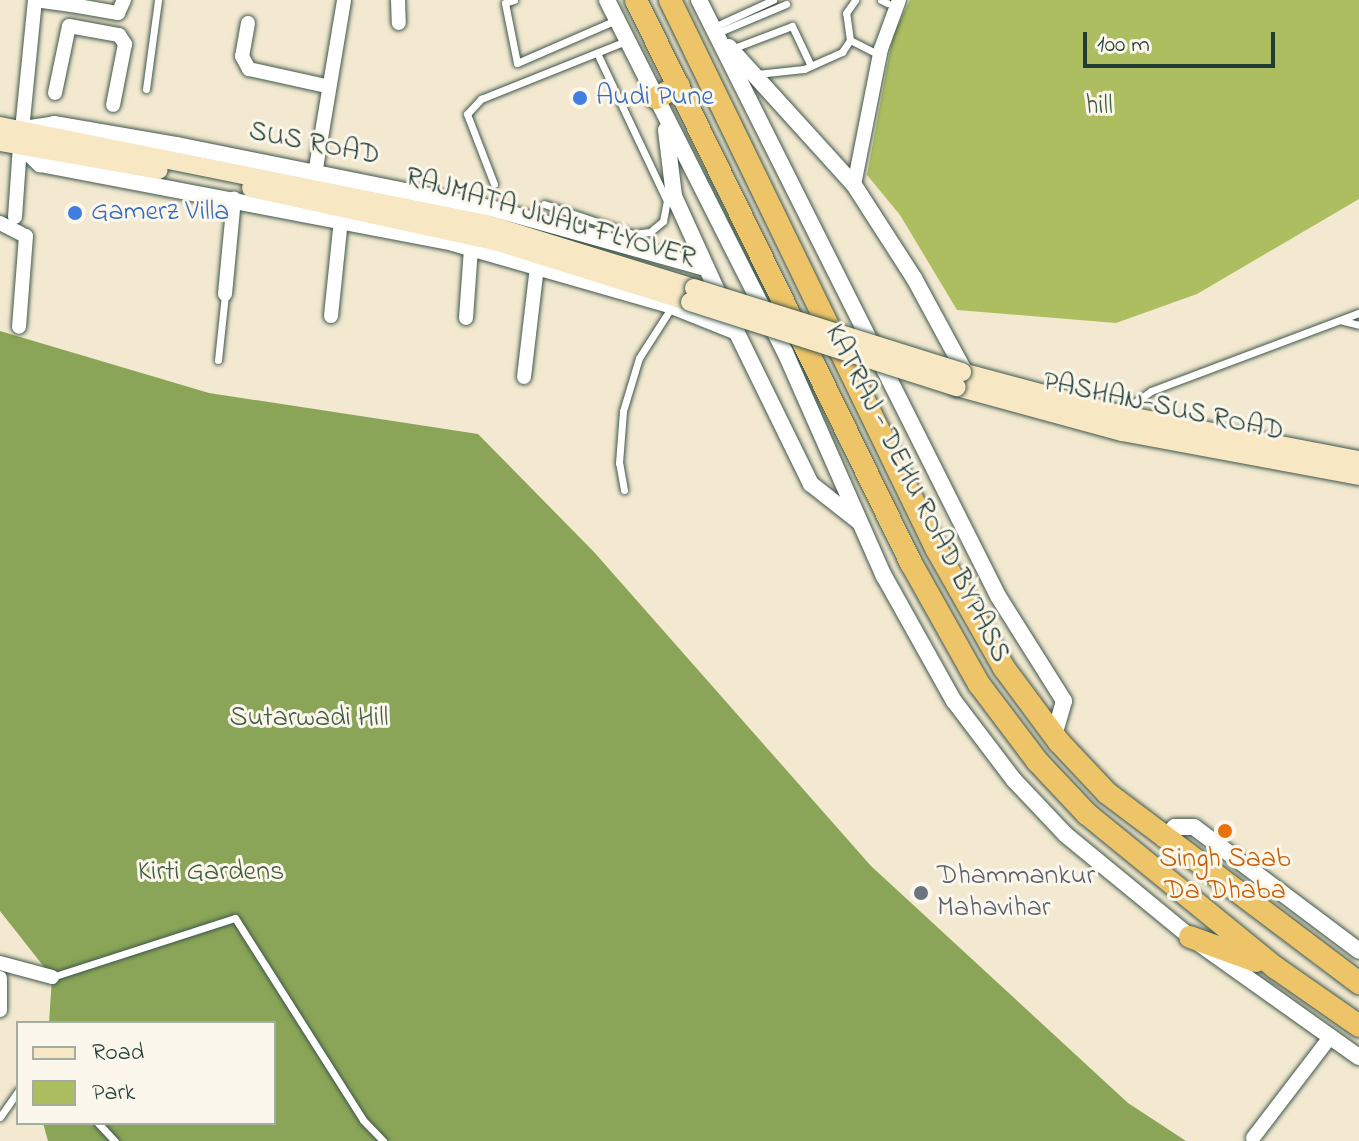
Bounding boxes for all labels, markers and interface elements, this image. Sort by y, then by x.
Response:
scale bar [1087,16,1279,66]
text: 100 m [1097,28,1150,63]
place label: Audi Pune [596,81,714,115]
marker: Audi Pune [571,89,589,107]
park label: hill [1085,90,1113,124]
street label: SUS ROAD [246,116,382,174]
street label: RAJMATA JIJAU FLYOVER [401,161,699,277]
place label: Gamerz Villa [91,196,229,230]
marker: Gamerz Villa [66,204,84,222]
street label: KATRAJ - DEHU ROAD BYPASS [816,319,1016,669]
street label: PASHAN-SUS ROAD [1040,366,1286,450]
park label: Sutarwadi Hill [229,702,389,736]
marker: Singh Saab Da Dhaba [1216,822,1234,840]
place label: Singh Saab Da Dhaba [1159,843,1291,909]
park label: Kirti Gardens [138,856,284,890]
place label: Dhammankur Mahavihar [937,860,1095,926]
marker: Dhammankur Mahavihar [912,884,930,902]
legend [16,1021,276,1125]
text: Road [92,1036,144,1071]
text: Park [92,1076,135,1111]

